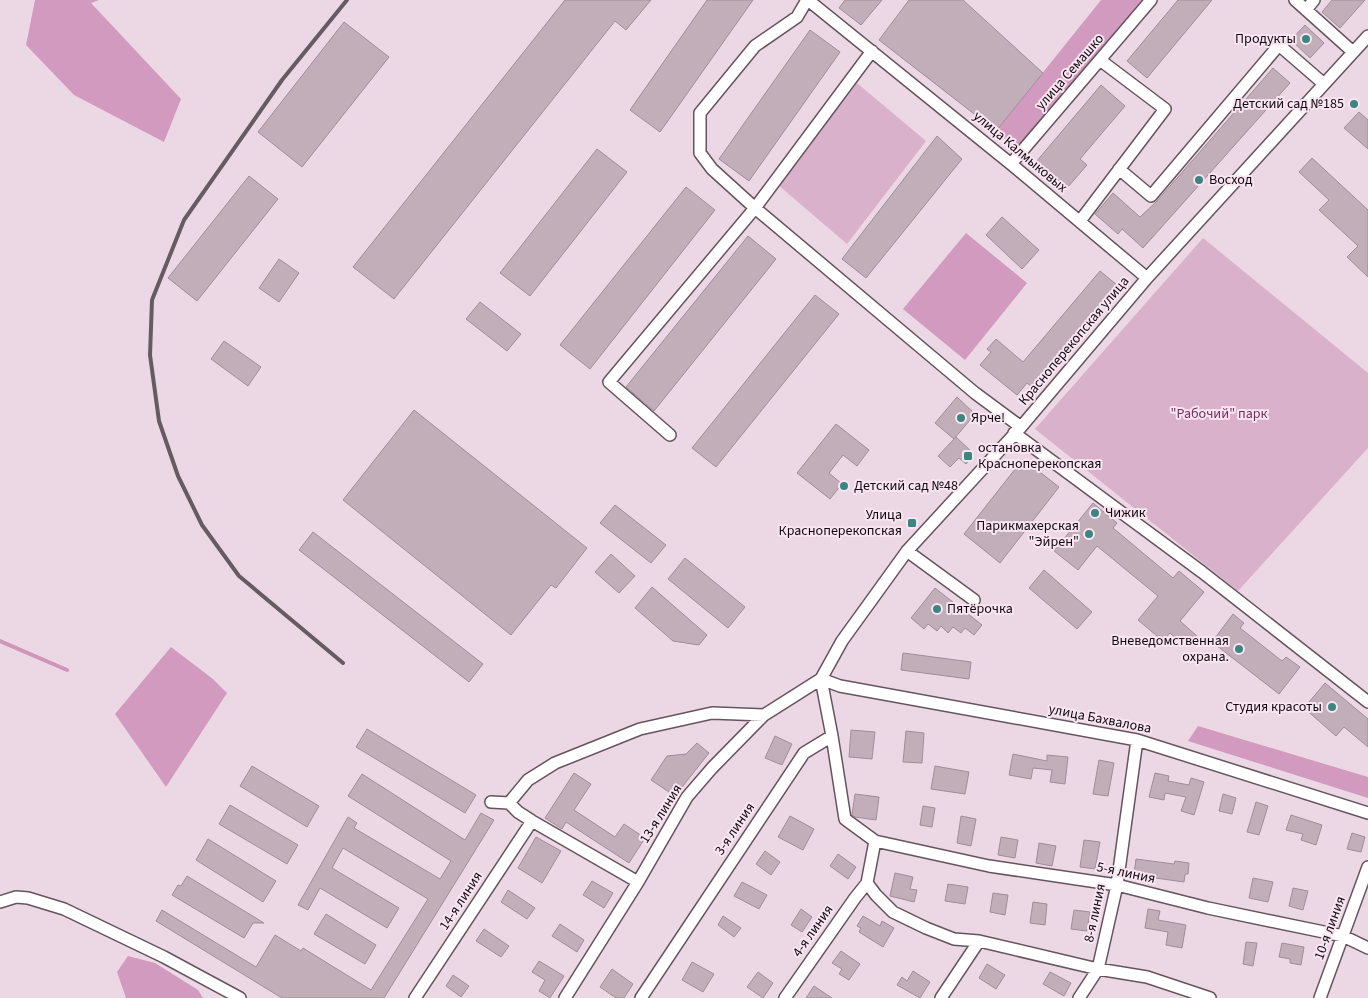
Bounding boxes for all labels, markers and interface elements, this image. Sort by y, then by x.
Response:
place label: Продукты [1235,29,1296,49]
street label: улица Семашко [1031,30,1109,114]
marker: Продукты [1300,33,1312,45]
place label: Детский сад №185 [1233,94,1344,114]
marker: Детский сад №185 [1348,98,1360,110]
street label: улица Калмыковых [969,107,1072,198]
place label: Восход [1209,170,1253,190]
marker: Восход [1193,174,1205,186]
street label: Красноперекопская улица [1014,272,1134,410]
park label: "Рабочий" парк [1171,404,1267,424]
place label: Ярче! [971,408,1005,428]
marker: Ярче! [955,412,967,424]
place label: остановка Красноперекопская [978,438,1101,474]
marker: остановка Красноперекопская [962,450,974,462]
place label: Детский сад №48 [854,476,958,496]
marker: Детский сад №48 [838,480,850,492]
place label: Чижик [1105,503,1146,523]
place label: Улица Красноперекопская [779,505,902,541]
marker: Чижик [1089,507,1101,519]
place label: Парикмахерская "Эйрен" [976,516,1079,552]
marker: Улица Красноперекопская [906,517,918,529]
marker: Парикмахерская "Эйрен" [1083,528,1095,540]
place label: Пятёрочка [947,599,1013,619]
marker: Пятёрочка [931,603,943,615]
place label: Вневедомственная охрана. [1111,631,1229,667]
marker: Вневедомственная охрана. [1233,643,1245,655]
place label: Студия красоты [1225,697,1322,717]
street label: улица Бахвалова [1047,699,1153,739]
marker: Студия красоты [1326,701,1338,713]
street label: 13-я линия [635,781,687,847]
street label: 3-я линия [710,799,760,859]
street label: 5-я линия [1095,857,1157,889]
street label: 14-я линия [435,868,487,934]
street label: 8-я линия [1079,882,1111,944]
street label: 10-я линия [1309,893,1351,963]
street label: 4-я линия [788,901,838,961]

